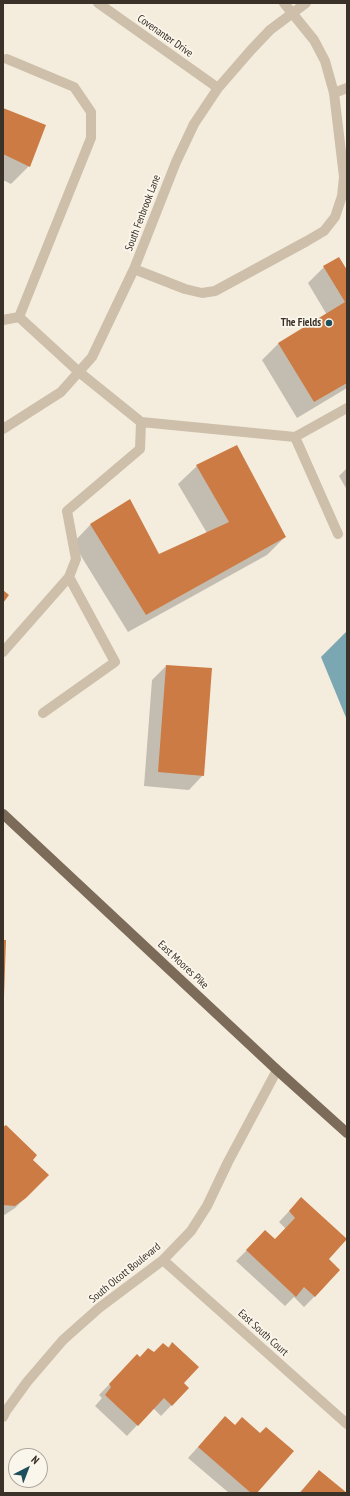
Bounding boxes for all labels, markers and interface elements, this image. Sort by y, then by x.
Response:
street label: Covenanter Drive [135,12,195,60]
street label: South Fenbrook Lane [122,173,164,253]
place label: The Fields [281,316,321,330]
marker: The Fields [324,318,334,328]
street label: East Moores Pike [155,938,211,992]
street label: South Olcott Boulevard [87,1240,163,1306]
street label: East South Court [235,1307,291,1359]
north arrow [8,1448,48,1488]
text: N [28,1453,42,1467]

